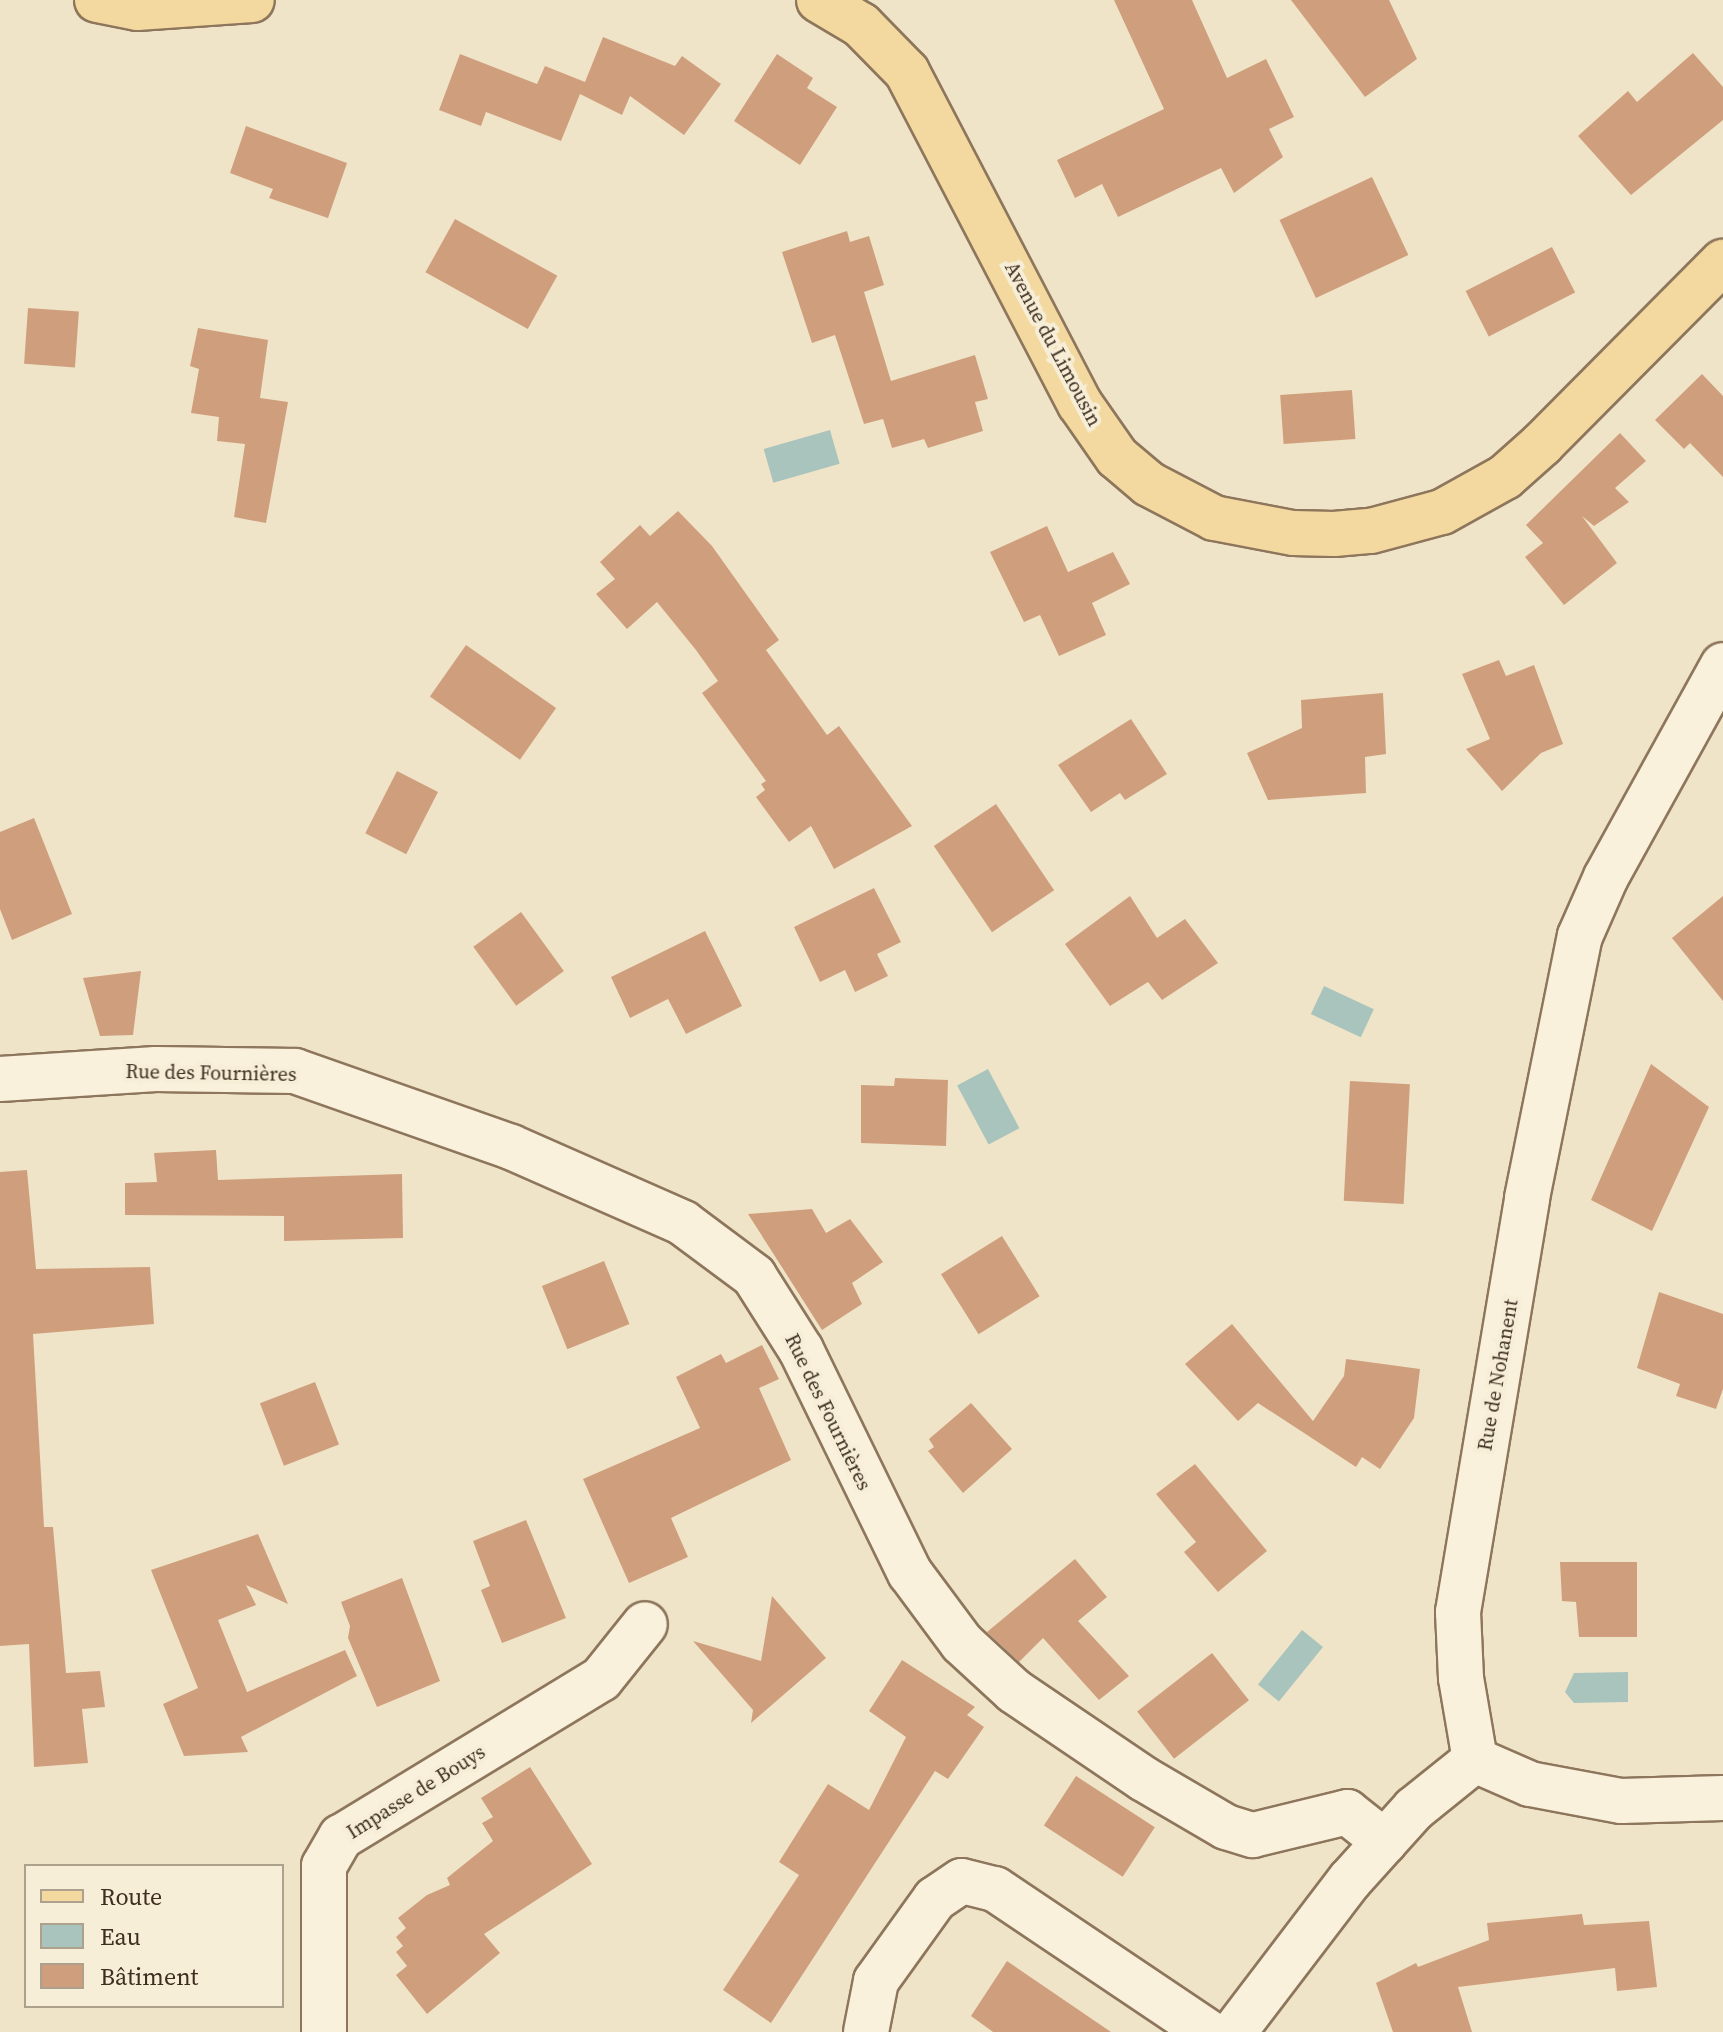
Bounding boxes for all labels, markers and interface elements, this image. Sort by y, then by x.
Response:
street label: Avenue du Limousin [999,258,1107,430]
street label: Rue des Fournières [125,1060,297,1086]
street label: Rue de Nohanent [1473,1297,1523,1453]
street label: Rue des Fournières [780,1330,876,1494]
street label: Impasse de Bouys [342,1740,490,1844]
legend [24,1864,284,2008]
text: Route [100,1880,162,1913]
text: Eau [100,1920,141,1953]
text: Bâtiment [100,1960,198,1993]

